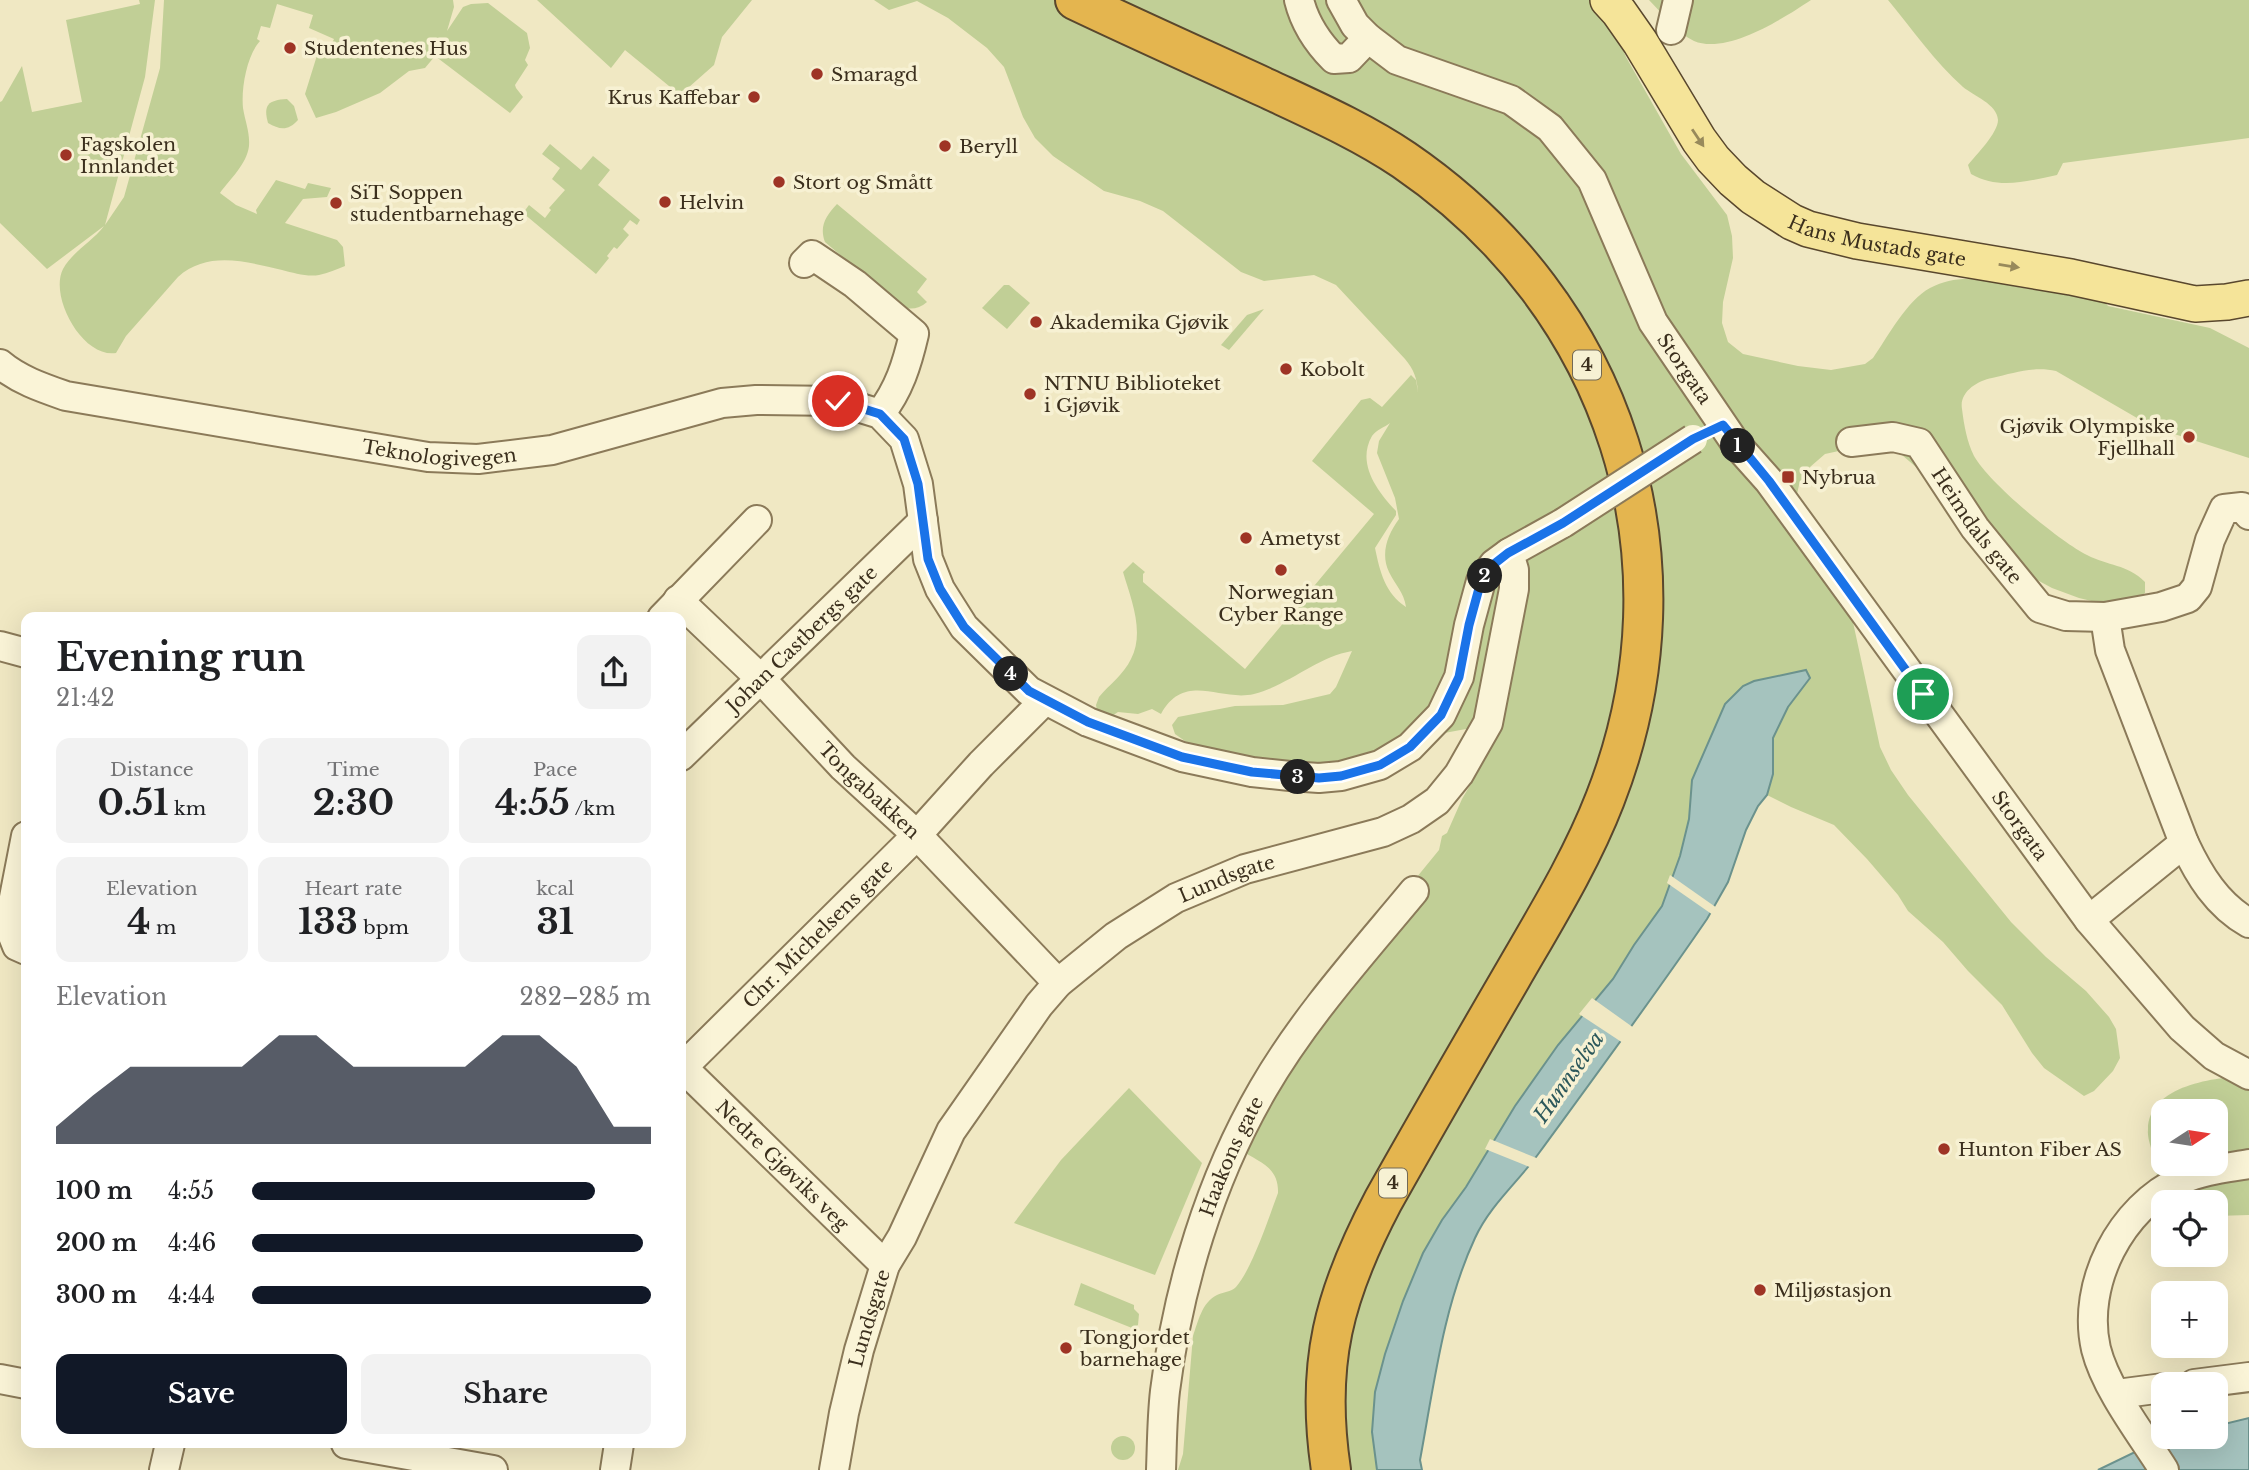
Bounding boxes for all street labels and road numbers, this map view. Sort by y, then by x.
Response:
street label: Hans Mustads gate [1784,210,1968,271]
street label: Storgata [1653,329,1717,409]
road number: 4 [1573,351,1601,380]
street label: Teknologivegen [361,435,518,471]
street label: Heimdals gate [1927,463,2027,588]
street label: Johan Castbergs gate [719,561,882,719]
street label: Tongabakken [814,737,925,843]
street label: Storgata [1987,786,2053,865]
street label: Lundsgate [1175,850,1277,907]
street label: Chr. Michelsens gate [738,854,897,1013]
street label: Haakons gate [1195,1092,1268,1220]
street label: Nedre Gjøviks veg [711,1095,854,1236]
road number: 4 [1379,1168,1407,1198]
street label: Lundsgate [844,1266,895,1369]

